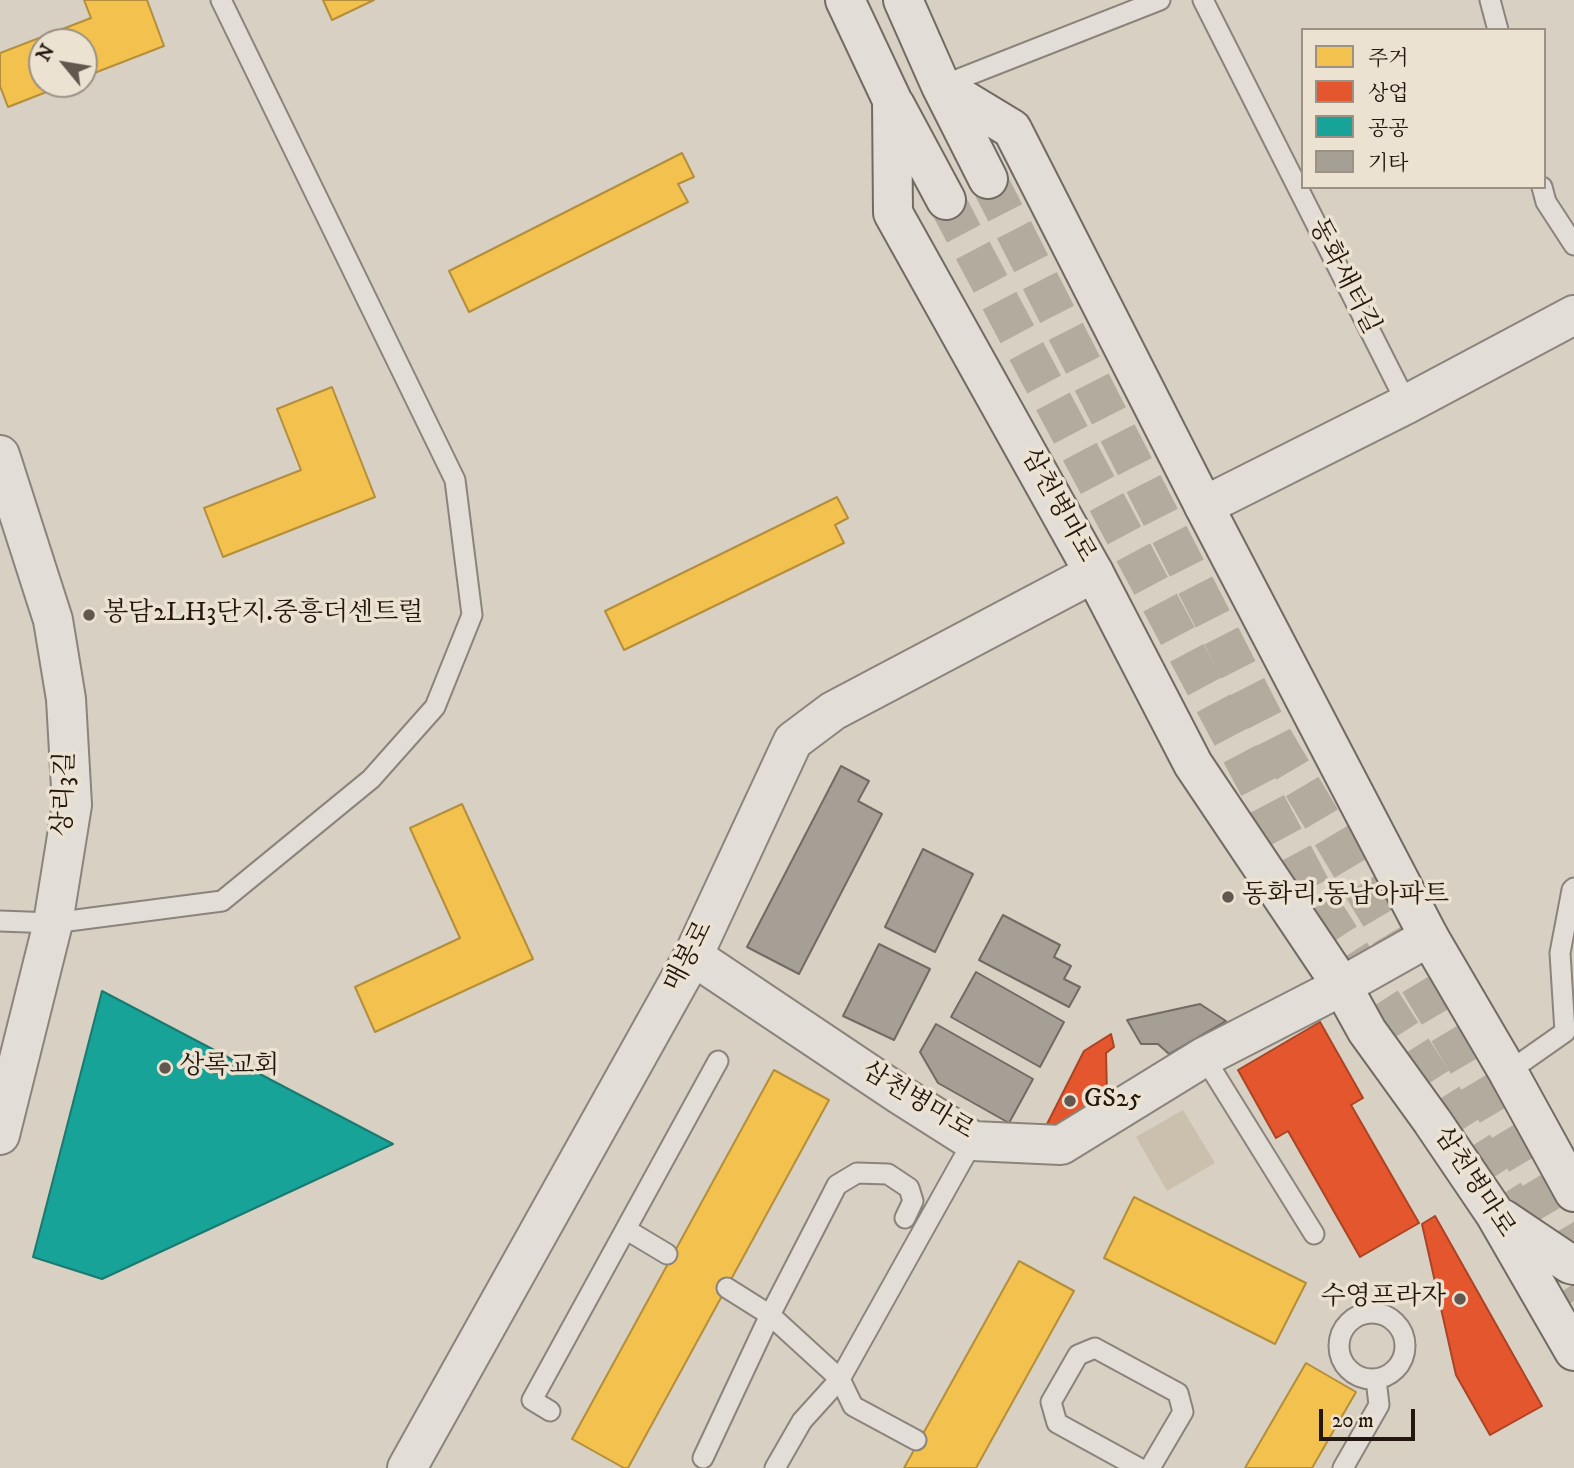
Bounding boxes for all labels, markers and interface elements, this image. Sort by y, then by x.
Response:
north arrow [28,28,98,98]
legend [1301,28,1546,189]
text: N [32,41,60,66]
text: 주거 [1368,46,1409,72]
text: 상업 [1368,81,1409,107]
text: 공공 [1368,116,1409,142]
text: 기타 [1368,151,1409,177]
street label: 동화새터길 [1301,214,1385,340]
street label: 삼천병마로 [1013,444,1101,568]
place label: 봉담2LH3단지.중흥더센트럴 [103,599,423,631]
marker: 봉담2LH3단지.중흥더센트럴 [81,607,97,623]
street label: 상리3길 [49,751,83,837]
place label: 동화리.동남아파트 [1242,881,1449,913]
marker: 동화리.동남아파트 [1220,889,1236,905]
street label: 매봉로 [659,916,721,998]
place label: 상록교회 [179,1052,279,1084]
street label: 삼천병마로 [855,1056,979,1148]
marker: 상록교회 [157,1060,173,1076]
place label: GS25 [1084,1085,1141,1117]
marker: GS25 [1062,1093,1078,1109]
street label: 삼천병마로 [1426,1122,1520,1244]
place label: 수영프라자 [1320,1283,1446,1315]
marker: 수영프라자 [1452,1291,1468,1307]
scale bar [1322,1394,1418,1438]
text: 20 m [1332,1408,1374,1434]

